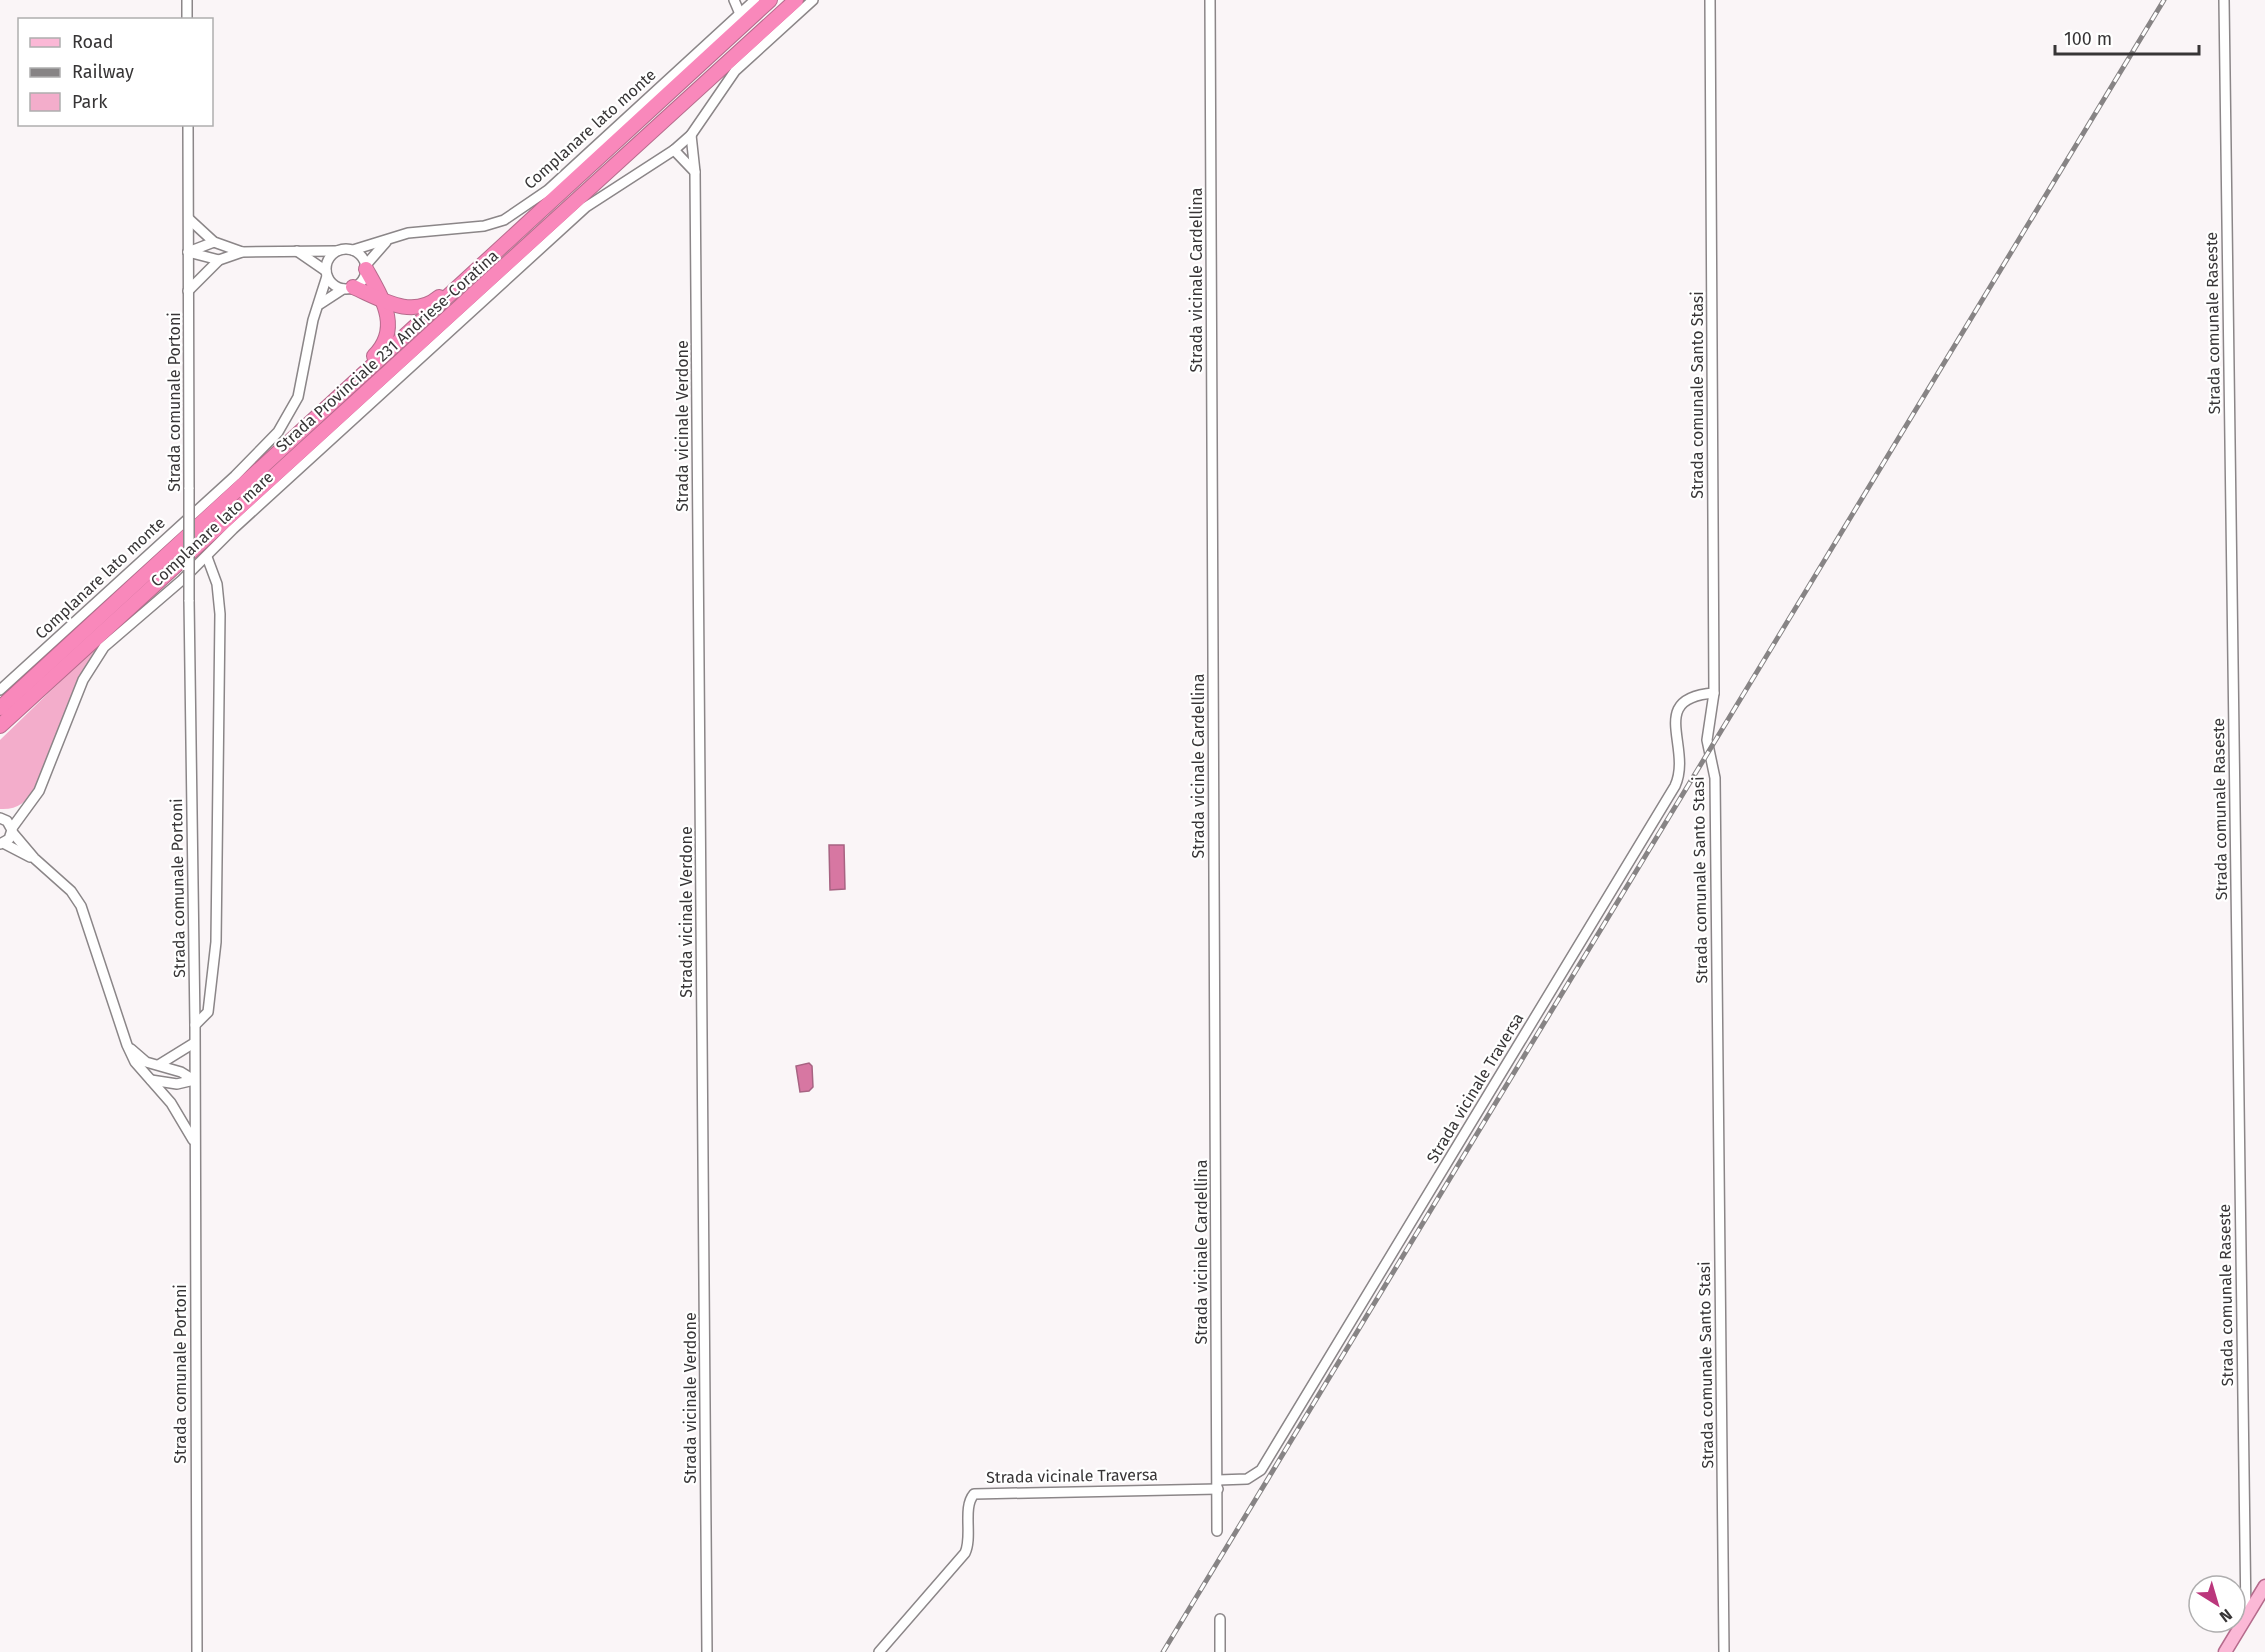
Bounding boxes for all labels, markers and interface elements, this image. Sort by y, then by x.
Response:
legend [18,18,213,126]
scale bar [2055,18,2199,56]
text: 100 m [2064,28,2112,50]
text: Road [72,31,114,53]
text: Railway [72,61,134,83]
street label: Complanare lato monte [520,65,660,193]
text: Park [72,91,108,113]
street label: Strada vicinale Cardellina [1187,188,1206,372]
street label: Strada comunale Raseste [2202,232,2224,414]
street label: Strada Provinciale 231 Andriese-Coratina [272,246,502,456]
street label: Strada comunale Santo Stasi [1688,291,1707,499]
street label: Strada comunale Portoni [165,312,184,492]
street label: Strada vicinale Verdone [673,340,692,512]
street label: Complanare lato mare [147,467,277,591]
street label: Complanare lato monte [31,513,169,643]
street label: Strada vicinale Cardellina [1189,674,1208,858]
street label: Strada comunale Raseste [2209,718,2231,900]
street label: Strada comunale Santo Stasi [1689,776,1711,984]
street label: Strada comunale Portoni [167,798,189,978]
street label: Strada vicinale Verdone [677,826,696,998]
street label: Strada vicinale Traversa [1423,1010,1527,1166]
street label: Strada vicinale Cardellina [1192,1160,1211,1344]
street label: Strada comunale Raseste [2215,1204,2237,1386]
street label: Strada comunale Santo Stasi [1695,1261,1717,1469]
street label: Strada comunale Portoni [171,1284,190,1464]
street label: Strada vicinale Verdone [681,1312,700,1484]
street label: Strada vicinale Traversa [986,1465,1158,1487]
north arrow [2187,1574,2247,1634]
text: N [2216,1605,2236,1626]

